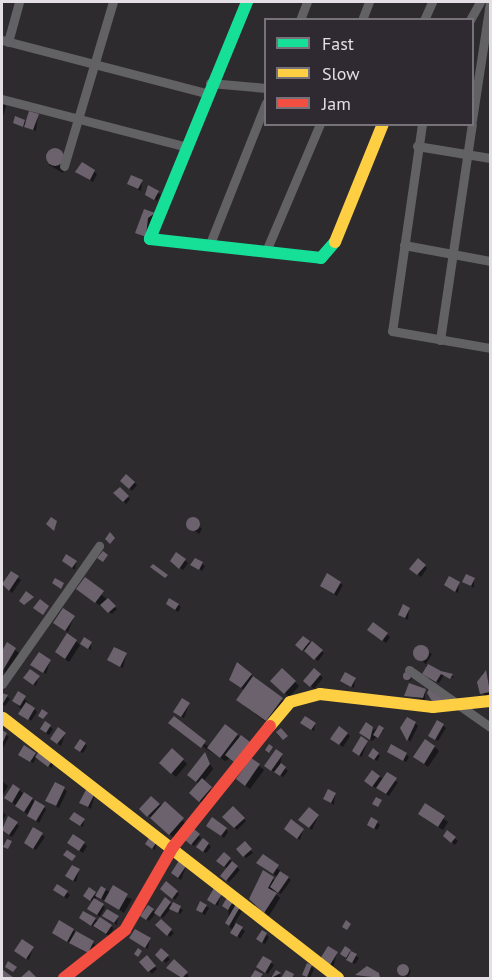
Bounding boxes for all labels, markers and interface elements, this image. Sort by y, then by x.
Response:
legend [264,18,474,126]
text: Fast [322,32,354,55]
text: Slow [322,62,360,85]
text: Jam [322,92,351,115]

